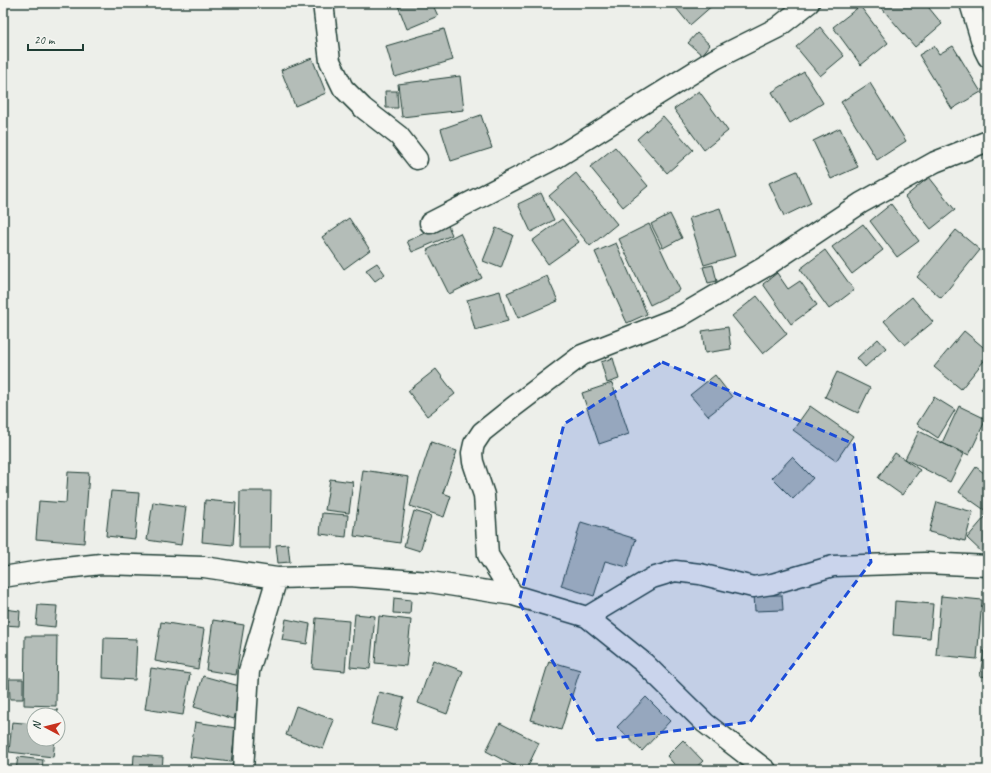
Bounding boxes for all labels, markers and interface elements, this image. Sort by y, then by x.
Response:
scale bar [28,26,83,52]
text: 20 m [34,32,56,48]
north arrow [26,707,66,747]
text: N [29,719,44,730]

